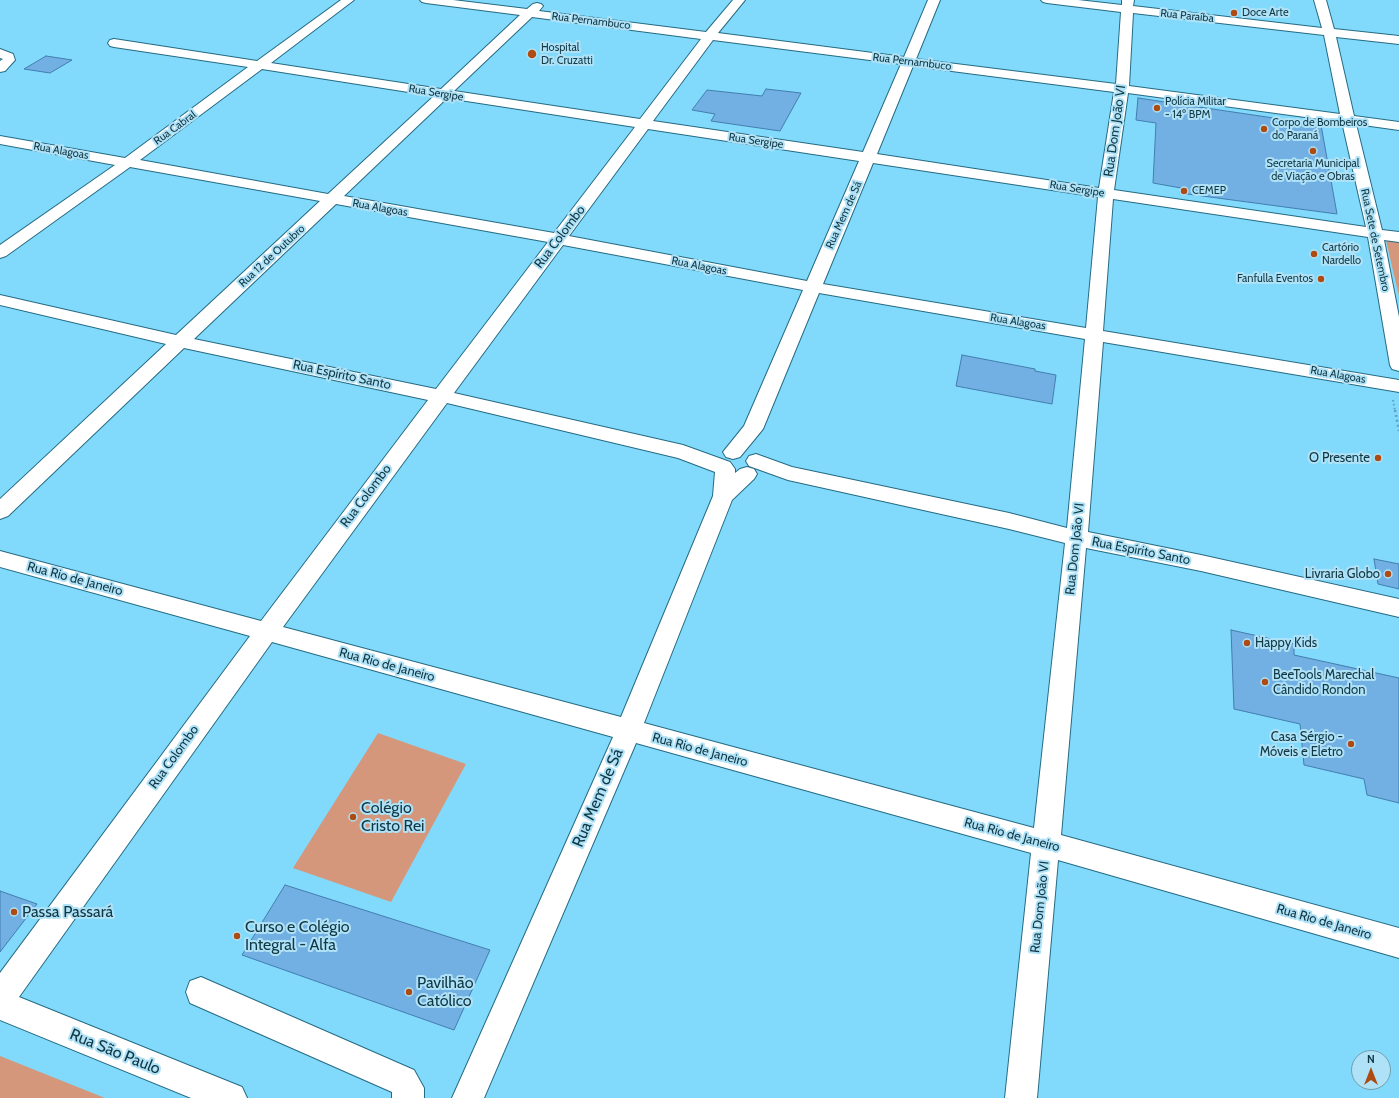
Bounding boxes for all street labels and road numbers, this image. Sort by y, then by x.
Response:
street label: Rua Paraíba [1160,7,1214,25]
street label: Rua Pernambuco [551,10,631,32]
street label: Rua Pernambuco [872,51,952,73]
street label: Rua Sergipe [408,82,464,104]
street label: Rua Dom João VI [1101,84,1129,178]
street label: Rua Cabral [151,108,199,148]
street label: Rua Sergipe [728,131,784,151]
street label: Rua Alagoas [32,140,90,162]
street label: Rua Sergipe [1049,178,1105,200]
street label: Rua Mem de Sá [823,179,865,251]
street label: Rua Sete de Setembro [1358,187,1392,293]
street label: Rua Alagoas [351,197,409,219]
street label: Rua Colombo [531,203,589,271]
street label: Rua 12 de Outubro [236,222,308,290]
street label: Rua Alagoas [670,254,728,278]
street label: Rua Alagoas [989,311,1047,333]
street label: Rua Espírito Santo [292,357,392,393]
street label: Rua Alagoas [1309,364,1367,386]
street label: Rua Colombo [337,462,395,530]
street label: Rua Dom João VI [1062,502,1088,596]
street label: Rua Espírito Santo [1090,534,1192,568]
street label: Rua Rio de Janeiro [26,559,124,599]
street label: Rua Rio de Janeiro [338,645,436,685]
street label: Rua Colombo [146,722,202,792]
street label: Rua Rio de Janeiro [651,730,749,770]
street label: Rua Mem de Sá [569,746,627,850]
street label: Rua Rio de Janeiro [963,815,1061,855]
street label: Rua Dom João VI [1027,860,1053,954]
street label: Rua Rio de Janeiro [1275,901,1373,943]
street label: Rua São Paulo [67,1025,163,1079]

